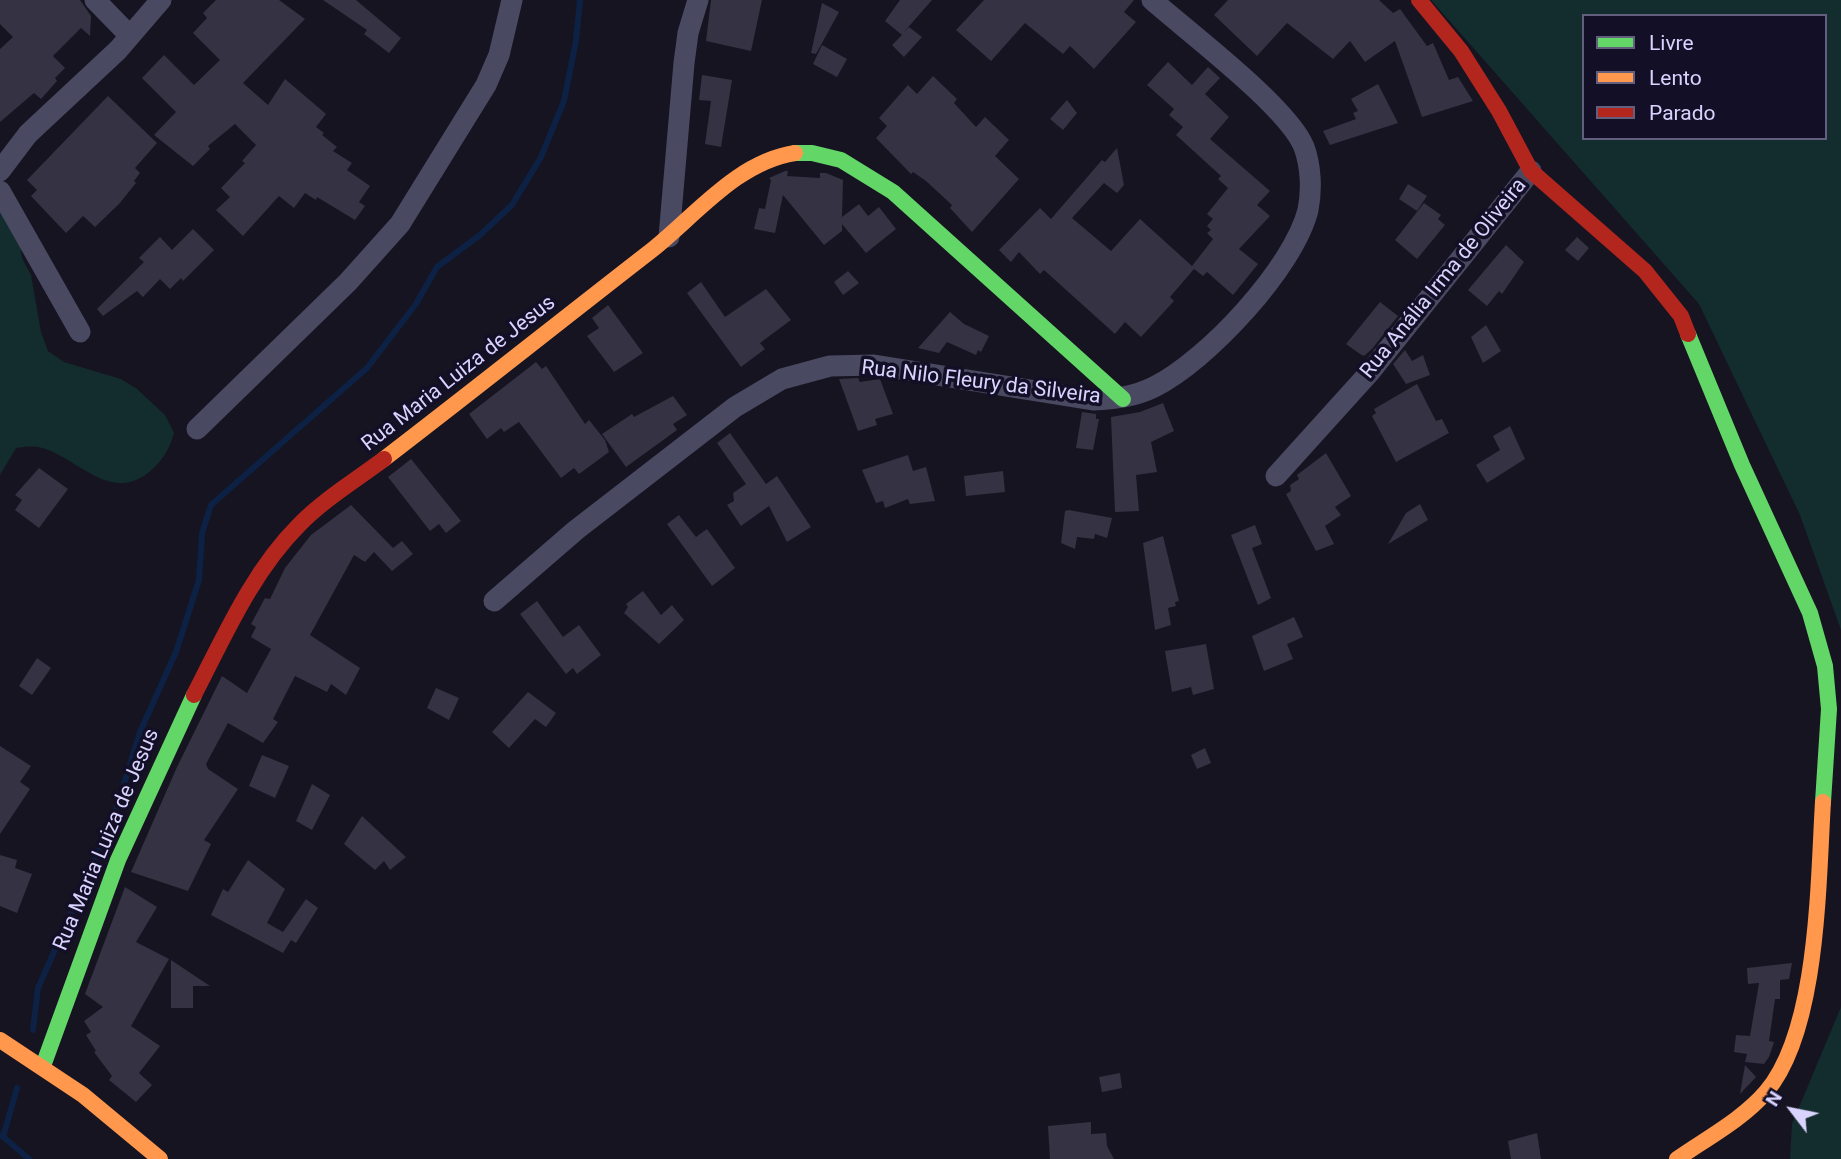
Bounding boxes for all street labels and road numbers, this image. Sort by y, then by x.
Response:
street label: Rua Anália Irma de Oliveira [1356,174,1532,384]
street label: Rua Maria Luiza de Jesus [357,291,561,457]
street label: Rua Nilo Fleury da Silveira [860,356,1102,410]
street label: Rua Maria Luiza de Jesus [49,725,165,955]

